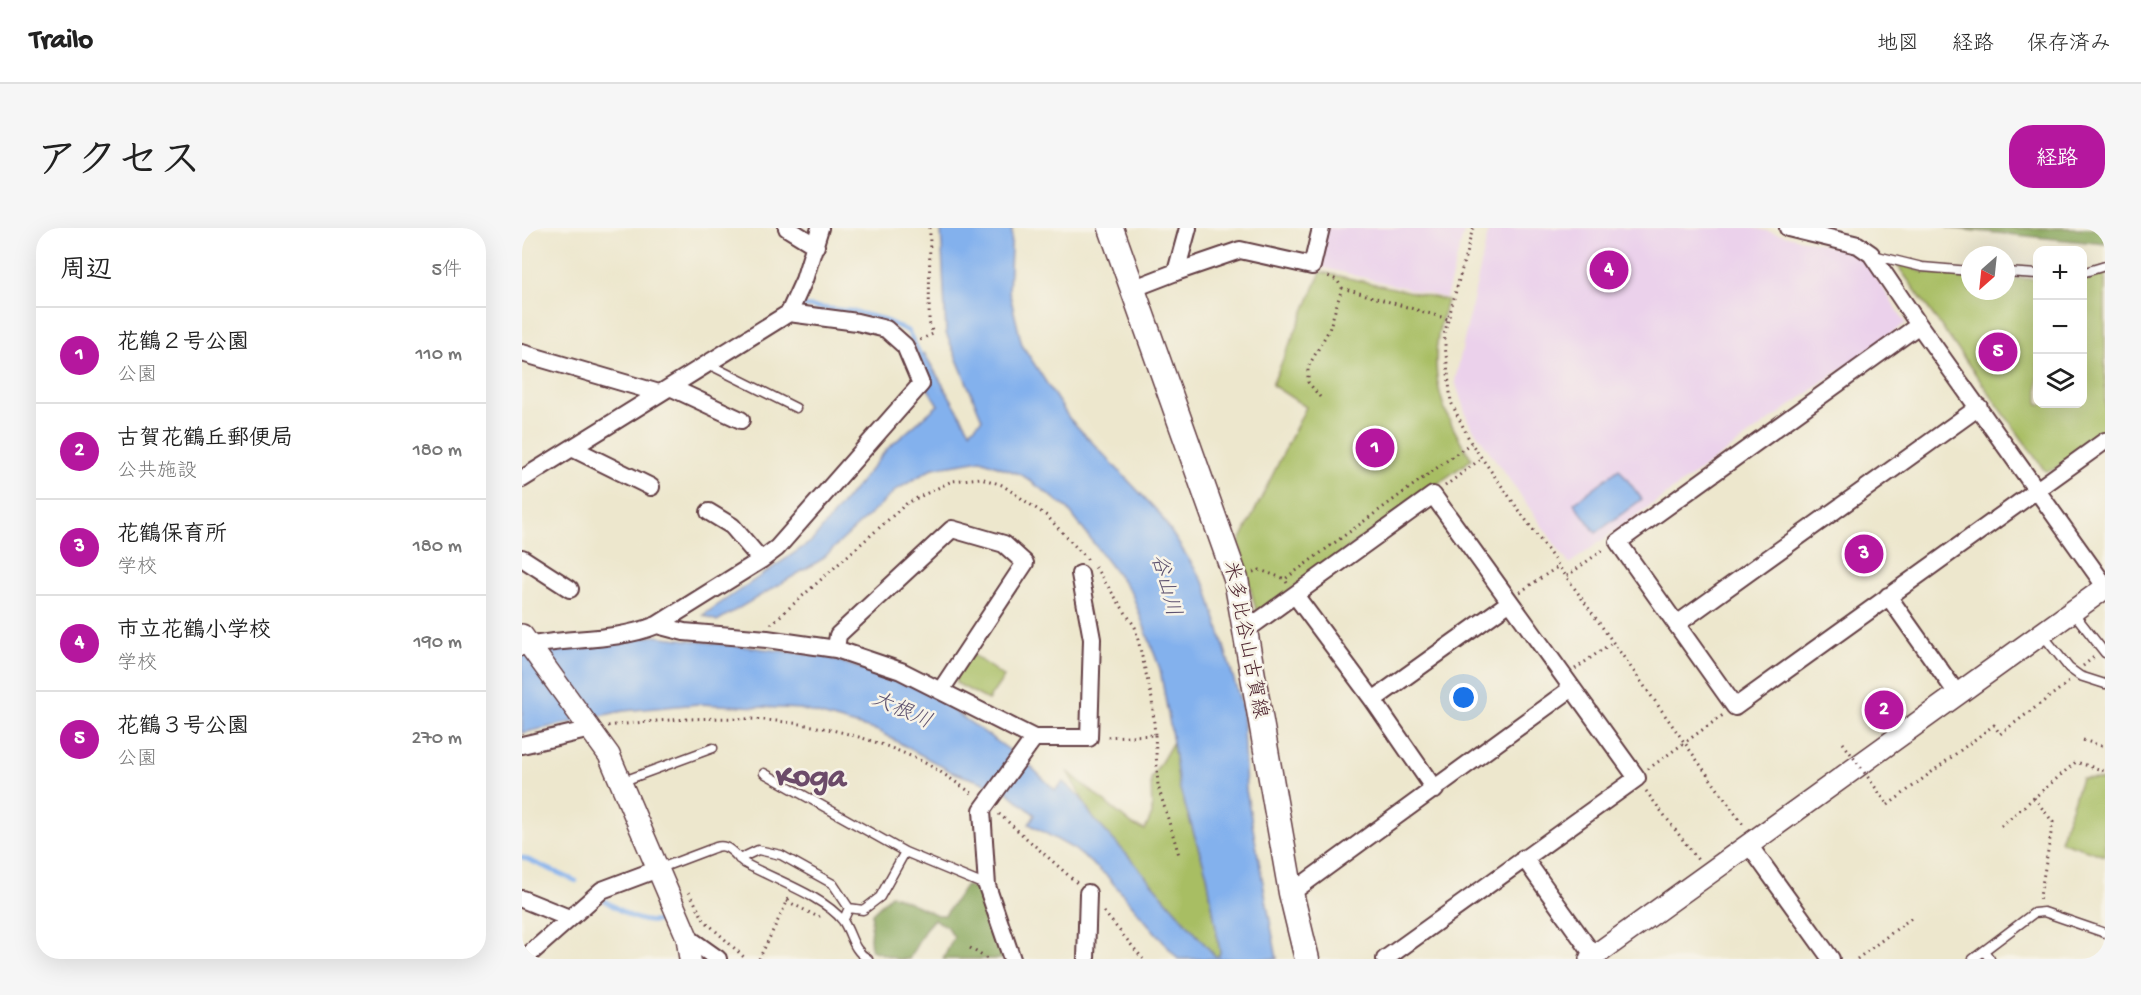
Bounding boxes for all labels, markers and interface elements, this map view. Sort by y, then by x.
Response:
text: Trailo [30,25,93,58]
text: 地図 [1877,33,1919,58]
text: 経路 [1952,33,1994,58]
text: 保存済み [2027,33,2111,58]
button: 経路 [2009,125,2105,188]
text: アクセス [36,140,201,189]
north arrow [1961,246,2015,300]
map controls [2033,246,2087,408]
button: + [2033,246,2087,300]
pin: 4 [1590,248,1628,292]
text: 周辺 [60,257,112,288]
text: 5件 [431,260,462,283]
button: − [2033,300,2087,354]
pin: 5 [1978,330,2018,374]
text: 花鶴２号公園 [117,331,249,357]
text: 1 [75,344,84,367]
text: 110 m [416,344,462,367]
button: layers [2033,354,2087,408]
text: 公園 [117,365,157,388]
pin: 1 [1356,426,1394,470]
text: 古賀花鶴丘郵便局 [117,427,293,453]
text: 2 [75,440,84,463]
text: 180 m [413,440,462,463]
text: 公共施設 [117,461,197,484]
text: 花鶴保育所 [117,523,227,549]
pin: 3 [1844,532,1884,576]
text: 3 [74,536,85,559]
text: 180 m [413,536,462,559]
water label: 谷山川 [1144,552,1185,620]
text: 学校 [117,557,157,580]
street label: 米多比谷山古賀線 [1217,559,1273,721]
text: 市立花鶴小学校 [117,619,271,645]
text: 4 [75,632,84,655]
text: 190 m [414,632,462,655]
text: 学校 [117,653,157,676]
your location [1449,683,1478,712]
water label: 大根川 [867,687,935,736]
pin: 2 [1864,688,1904,732]
text: 花鶴３号公園 [117,715,249,741]
text: 5 [74,728,85,751]
text: 270 m [412,728,462,751]
text: 公園 [117,749,157,772]
district label: Koga [775,760,848,798]

